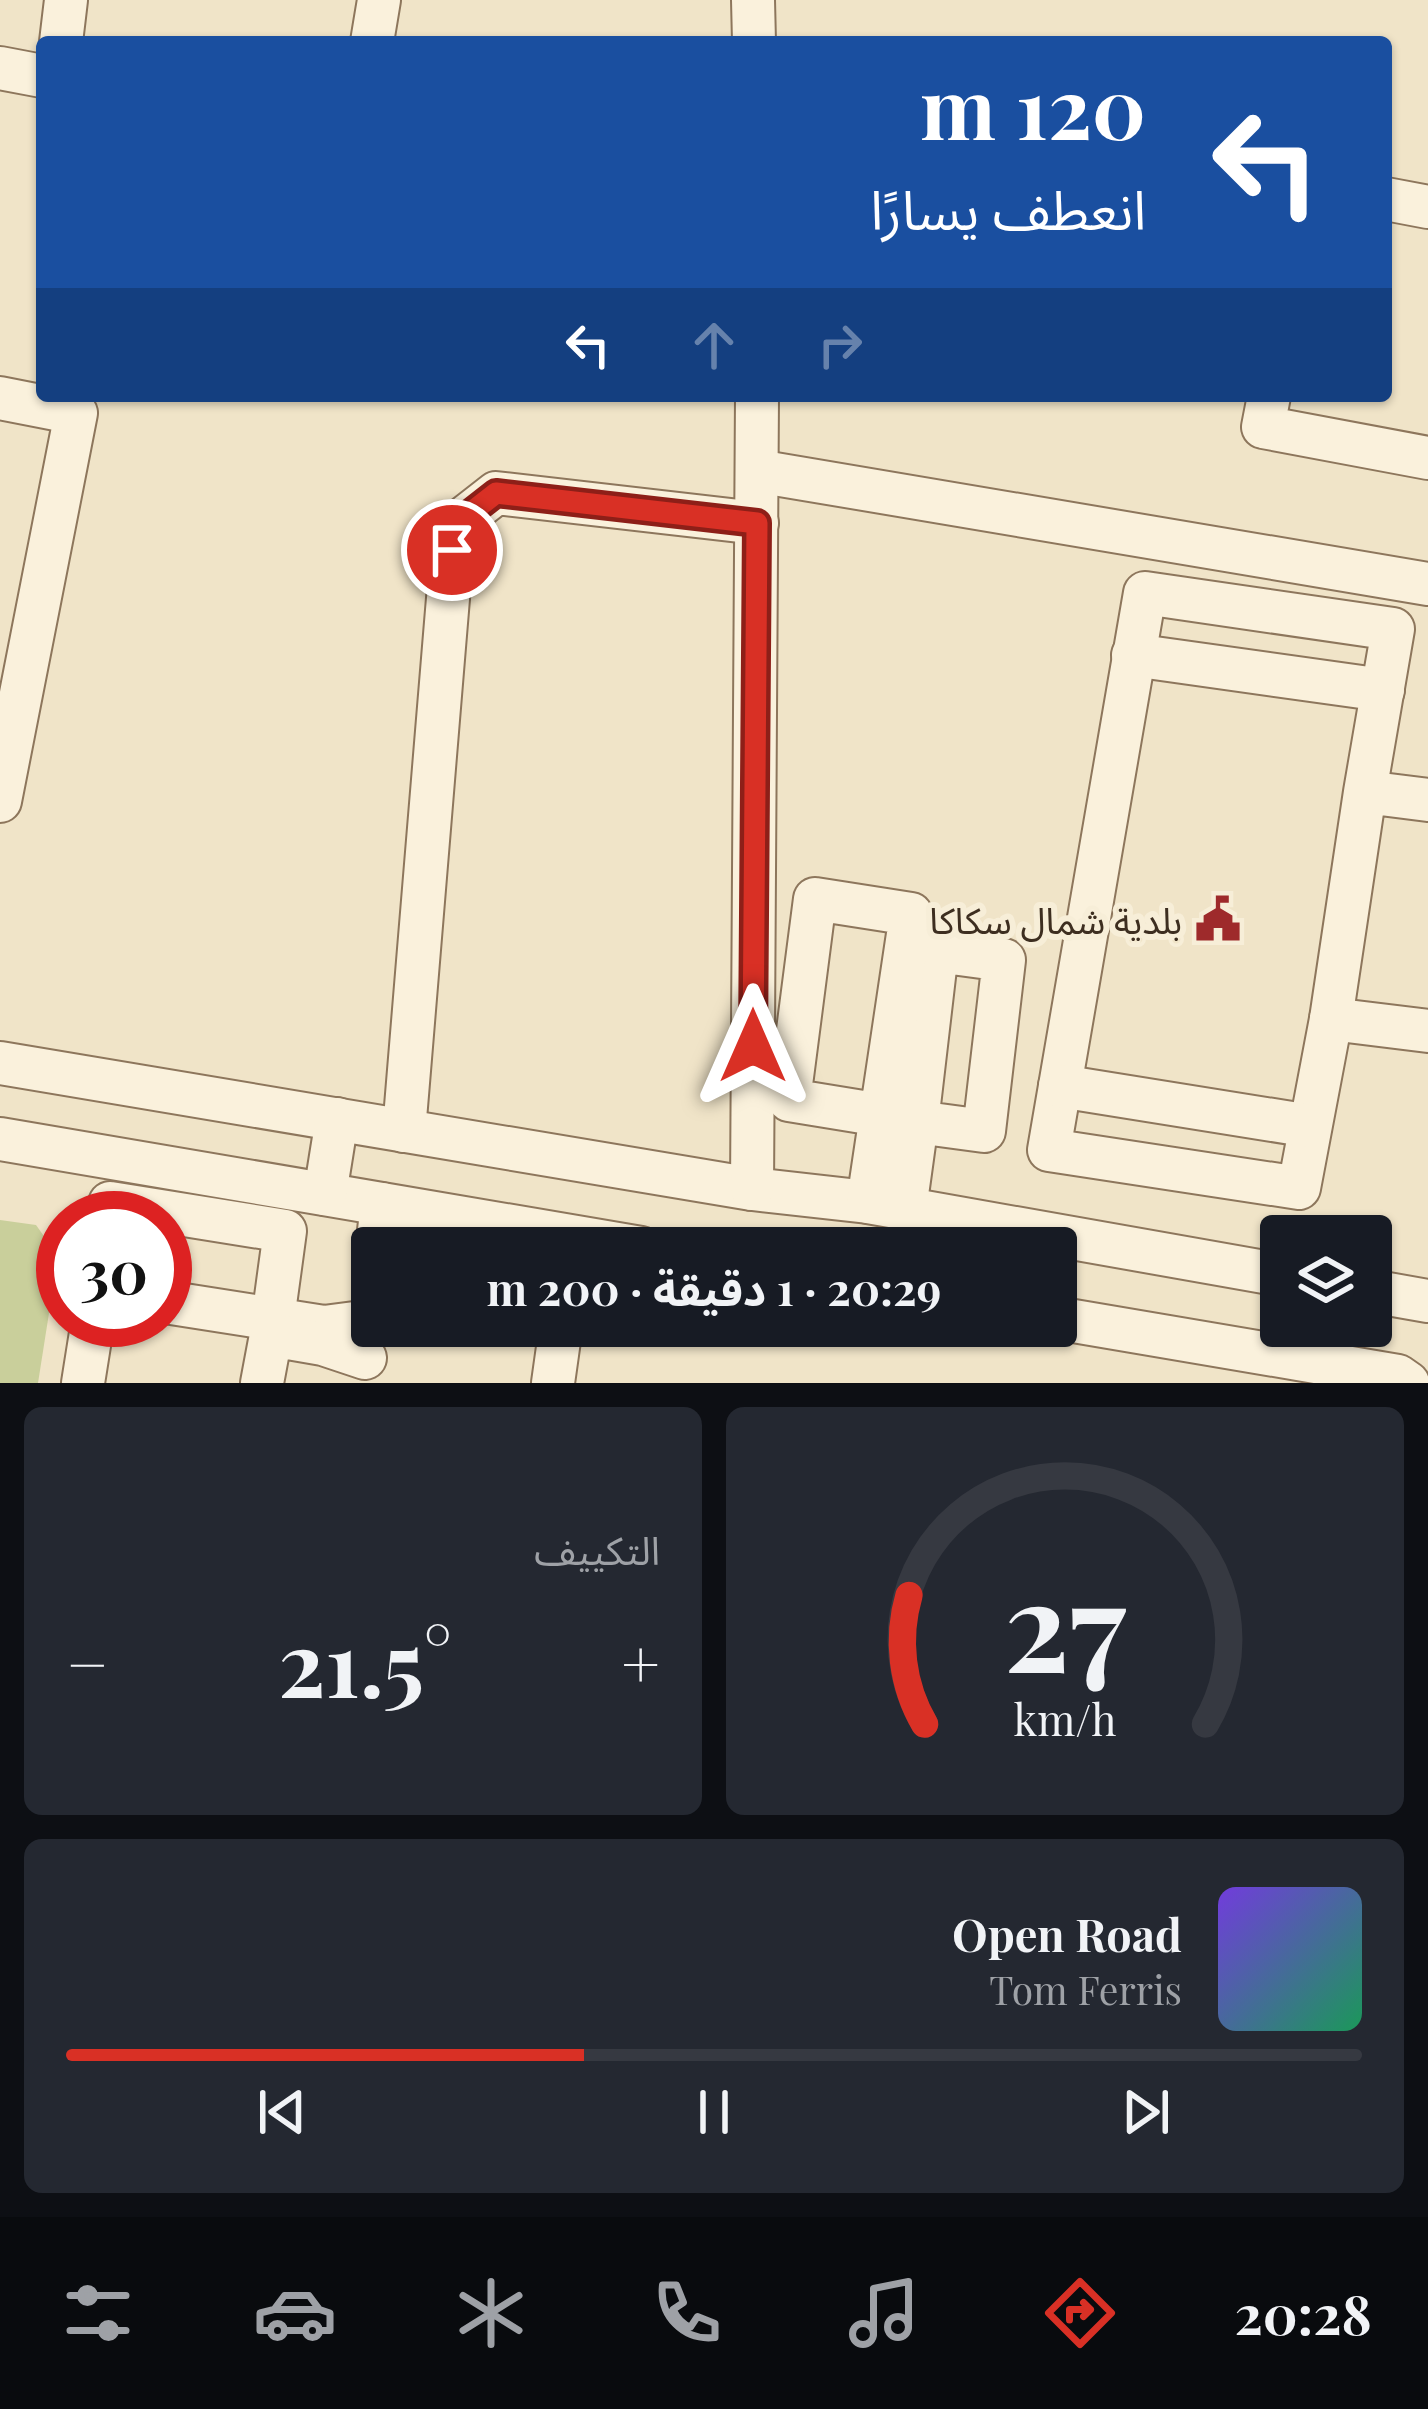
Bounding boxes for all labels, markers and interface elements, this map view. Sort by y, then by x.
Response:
text: 120 m [920,49,1146,161]
icon: left [1188,84,1344,240]
text: انعطف يسارًا [870,172,1146,244]
icon: left [555,312,621,378]
icon: ahead [681,312,747,378]
icon: right [807,312,873,378]
pin [401,499,503,601]
icon: arrive [419,517,485,583]
public building icon: بلدية شمال سكاكا [1193,894,1243,944]
place label: بلدية شمال سكاكا [929,895,1182,943]
position arrow [690,983,816,1109]
speed limit sign: 30 [36,1191,192,1347]
map controls [1260,1215,1392,1347]
button: layers [1260,1215,1392,1347]
text: 20:29 · 1 دقيقة · 200 m [487,1257,941,1317]
text: التكييف [534,1523,660,1575]
text: 27 [1004,1538,1126,1704]
text: 21.5° [278,1601,452,1721]
text: − [66,1618,109,1706]
text: + [621,1618,660,1706]
text: km/h [1014,1690,1116,1747]
text: Open Road [952,1903,1182,1963]
text: Tom Ferris [989,1963,1182,2015]
icon: previous [249,2079,315,2145]
icon: pause [681,2079,747,2145]
icon: next [1113,2079,1179,2145]
icon: filters [56,2271,140,2355]
icon: car [253,2271,337,2355]
icon: climate [449,2271,533,2355]
icon: phone [645,2271,729,2355]
icon: music [842,2271,926,2355]
icon: directions [1038,2271,1122,2355]
text: 20:28 [1235,2277,1372,2349]

